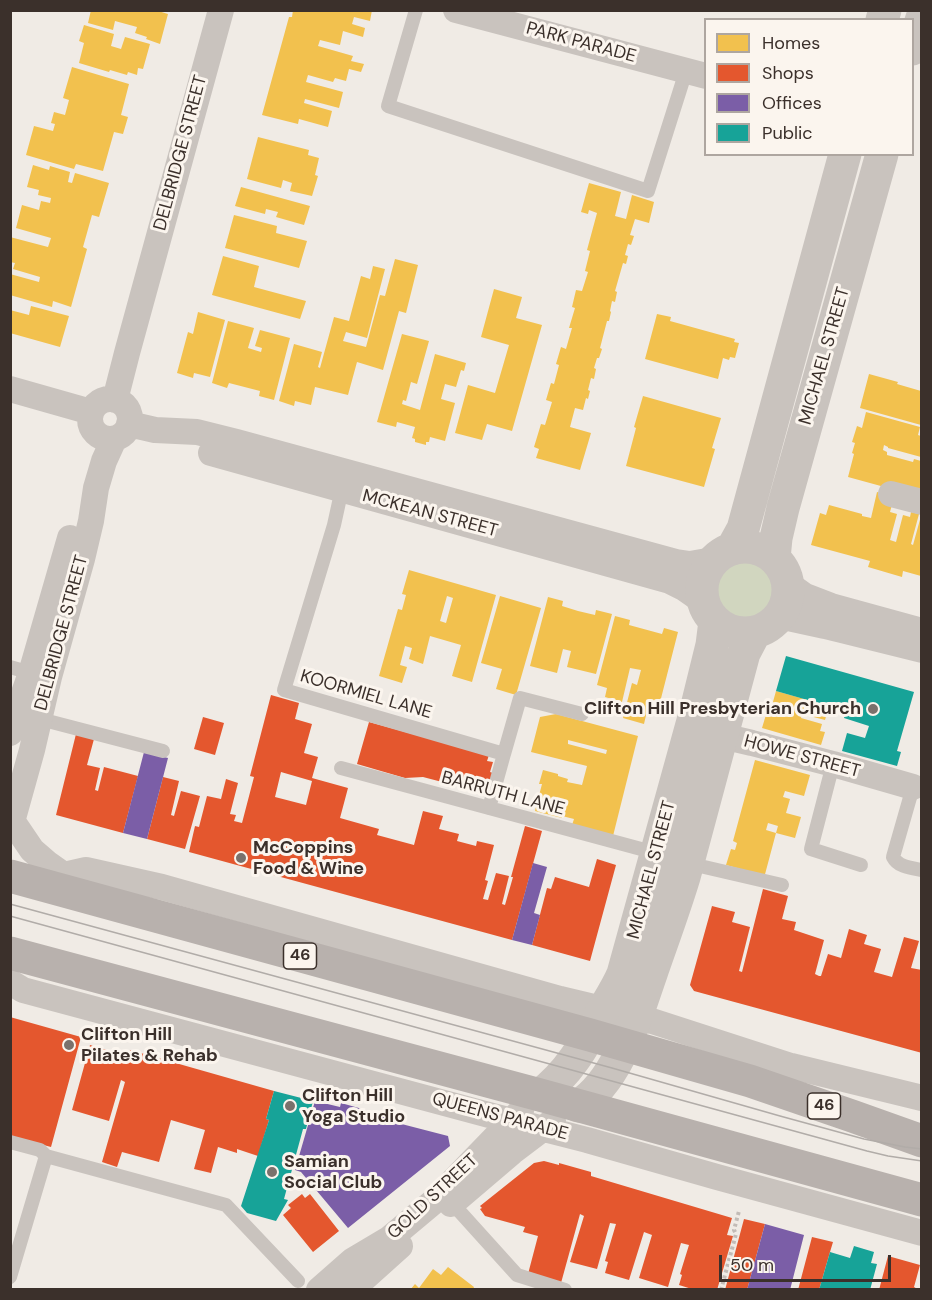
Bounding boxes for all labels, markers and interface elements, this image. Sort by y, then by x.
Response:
street label: PARK PARADE [524,18,638,68]
legend [704,18,914,156]
text: Homes [762,31,820,55]
text: Shops [762,61,814,85]
street label: DELBRIDGE STREET [150,73,212,233]
text: Offices [762,91,822,115]
text: Public [762,121,813,145]
street label: MICHAEL STREET [795,285,855,427]
street label: MCKEAN STREET [360,486,500,542]
street label: DELBRIDGE STREET [31,553,93,713]
street label: KOORMIEL LANE [298,666,434,724]
place label: Clifton Hill Presbyterian Church [584,698,861,720]
marker: Clifton Hill Presbyterian Church [866,702,880,716]
street label: HOWE STREET [741,731,863,783]
street label: BARRUTH LANE [439,767,567,821]
street label: MICHAEL STREET [623,798,681,942]
place label: McCoppins Food & Wine [253,837,364,880]
marker: McCoppins Food & Wine [234,851,248,865]
road number: 46 [284,943,316,969]
place label: Clifton Hill Pilates & Rehab [81,1024,218,1066]
marker: Clifton Hill Pilates & Rehab [62,1038,76,1052]
place label: Clifton Hill Yoga Studio [302,1085,405,1128]
street label: QUEENS PARADE [430,1088,570,1146]
road number: 46 [808,1093,840,1119]
marker: Clifton Hill Yoga Studio [283,1099,297,1113]
street label: GOLD STREET [383,1150,483,1244]
place label: Samian Social Club [284,1151,382,1194]
marker: Samian Social Club [265,1165,279,1179]
scale bar [722,1243,894,1281]
text: 50 m [730,1253,774,1277]

